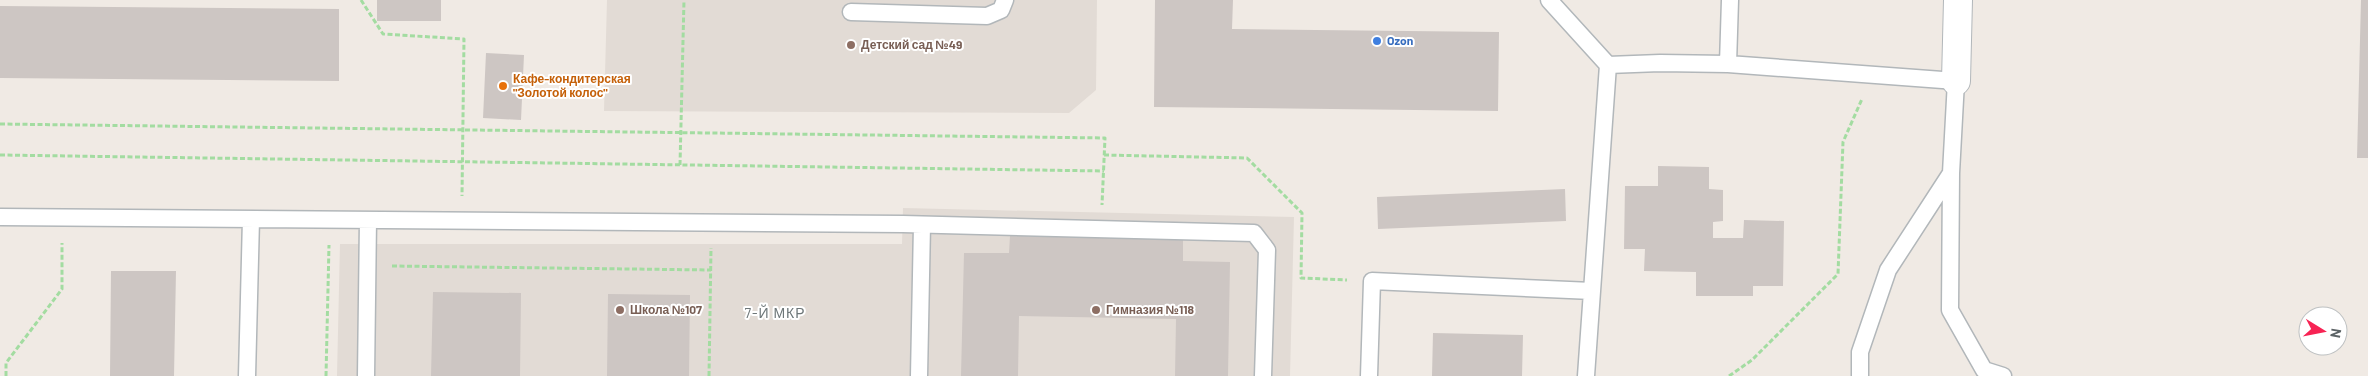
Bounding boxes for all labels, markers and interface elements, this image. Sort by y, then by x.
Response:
place label: Ozon [1387,33,1413,47]
marker: Ozon [1371,35,1383,47]
place label: Детский сад №49 [861,37,962,52]
marker: Детский сад №49 [845,39,857,51]
place label: Кафе-кондитерская "Золотой колос" [513,71,631,99]
marker: Кафе-кондитерская "Золотой колос" [497,80,509,92]
place label: Школа №107 [630,302,702,316]
place label: Гимназия №118 [1106,302,1195,316]
marker: Школа №107 [614,304,626,316]
district label: 7-Й МКР [744,304,806,321]
marker: Гимназия №118 [1090,304,1102,316]
north arrow [2298,306,2348,356]
text: N [2327,327,2345,339]

